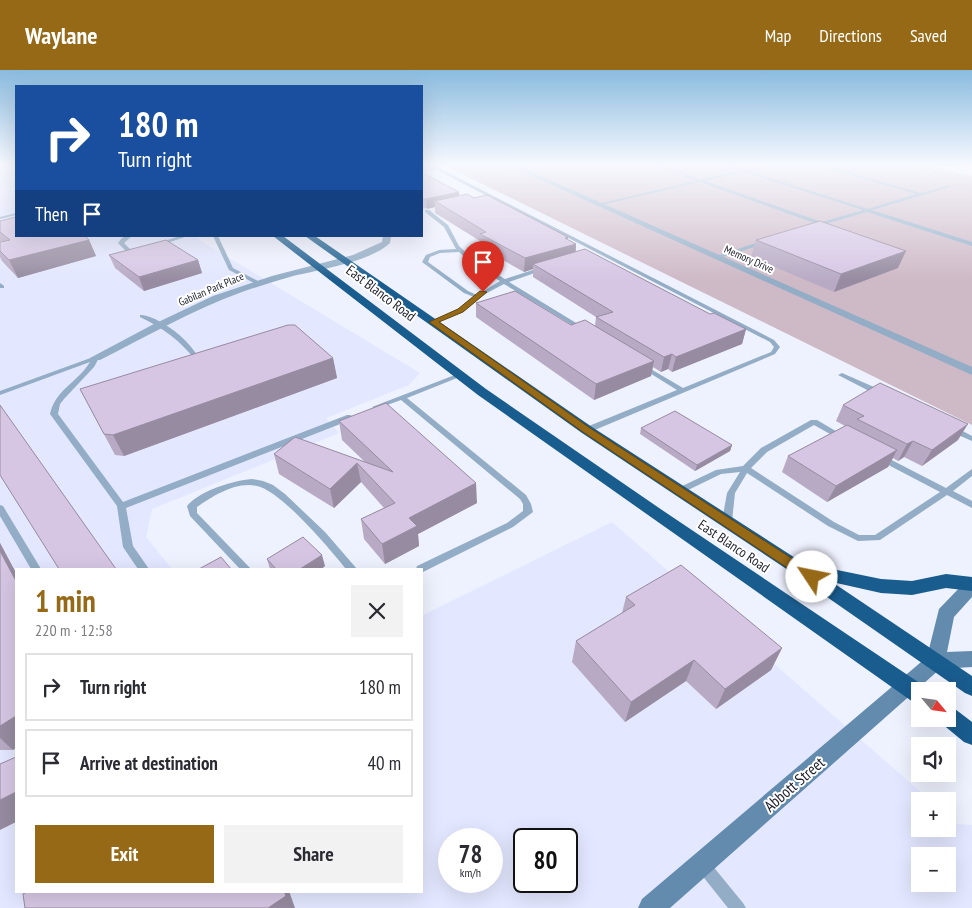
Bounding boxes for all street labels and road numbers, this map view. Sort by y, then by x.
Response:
street label: Memory Drive [722,242,776,276]
street label: East Blanco Road [343,261,419,325]
street label: Gabilan Park Place [176,269,246,309]
street label: East Blanco Road [695,515,773,577]
street label: Abbott Street [760,752,829,816]

